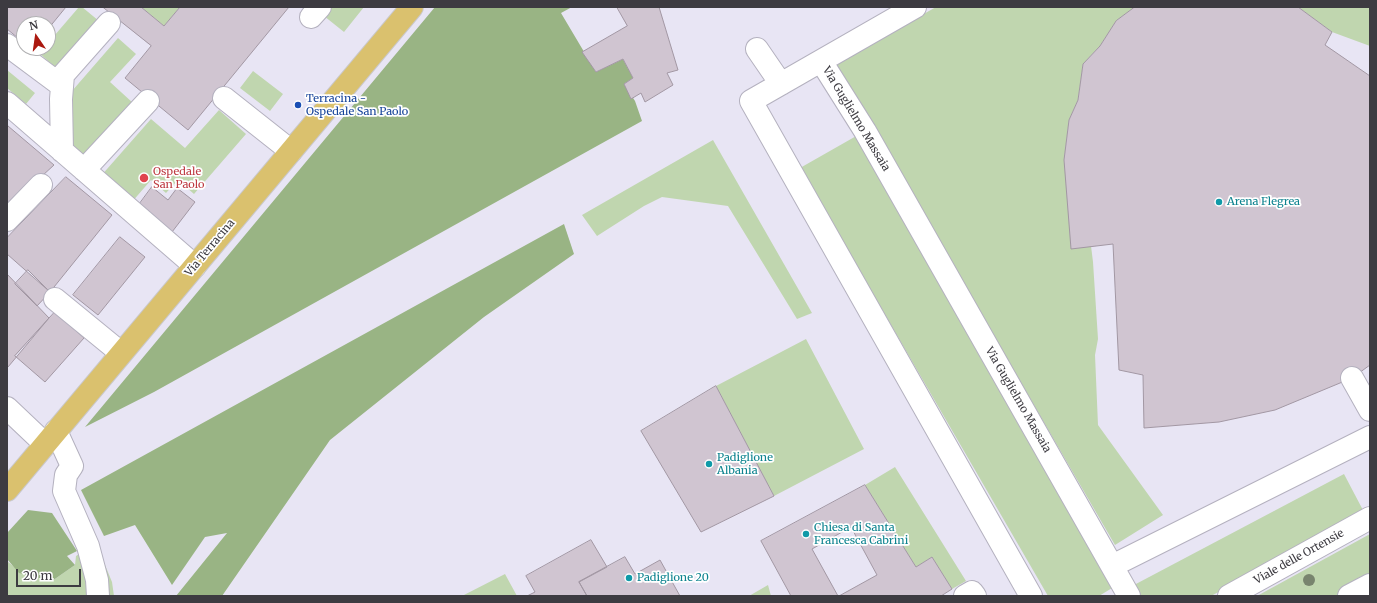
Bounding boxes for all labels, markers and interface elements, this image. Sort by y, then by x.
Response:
north arrow [16,16,56,56]
text: N [28,17,39,33]
street label: Via Guglielmo Massaia [820,64,892,174]
place label: Terracina - Ospedale San Paolo [306,92,408,118]
marker: Terracina - Ospedale San Paolo [293,100,303,110]
place label: Ospedale San Paolo [153,165,204,191]
marker: Ospedale San Paolo [138,172,150,184]
place label: Arena Flegrea [1227,195,1300,209]
marker: Arena Flegrea [1214,197,1224,207]
street label: Via Terracina [182,217,238,279]
street label: Via Guglielmo Massaia [982,345,1054,455]
place label: Padiglione Albania [717,451,773,477]
marker: Padiglione Albania [704,459,714,469]
place label: Chiesa di Santa Francesca Cabrini [814,521,908,547]
street label: Viale delle Ortensie [1252,527,1346,587]
marker: Chiesa di Santa Francesca Cabrini [801,529,811,539]
scale bar [18,561,83,587]
text: 20 m [23,568,52,583]
place label: Padiglione 20 [637,571,709,585]
marker: Padiglione 20 [624,573,634,583]

